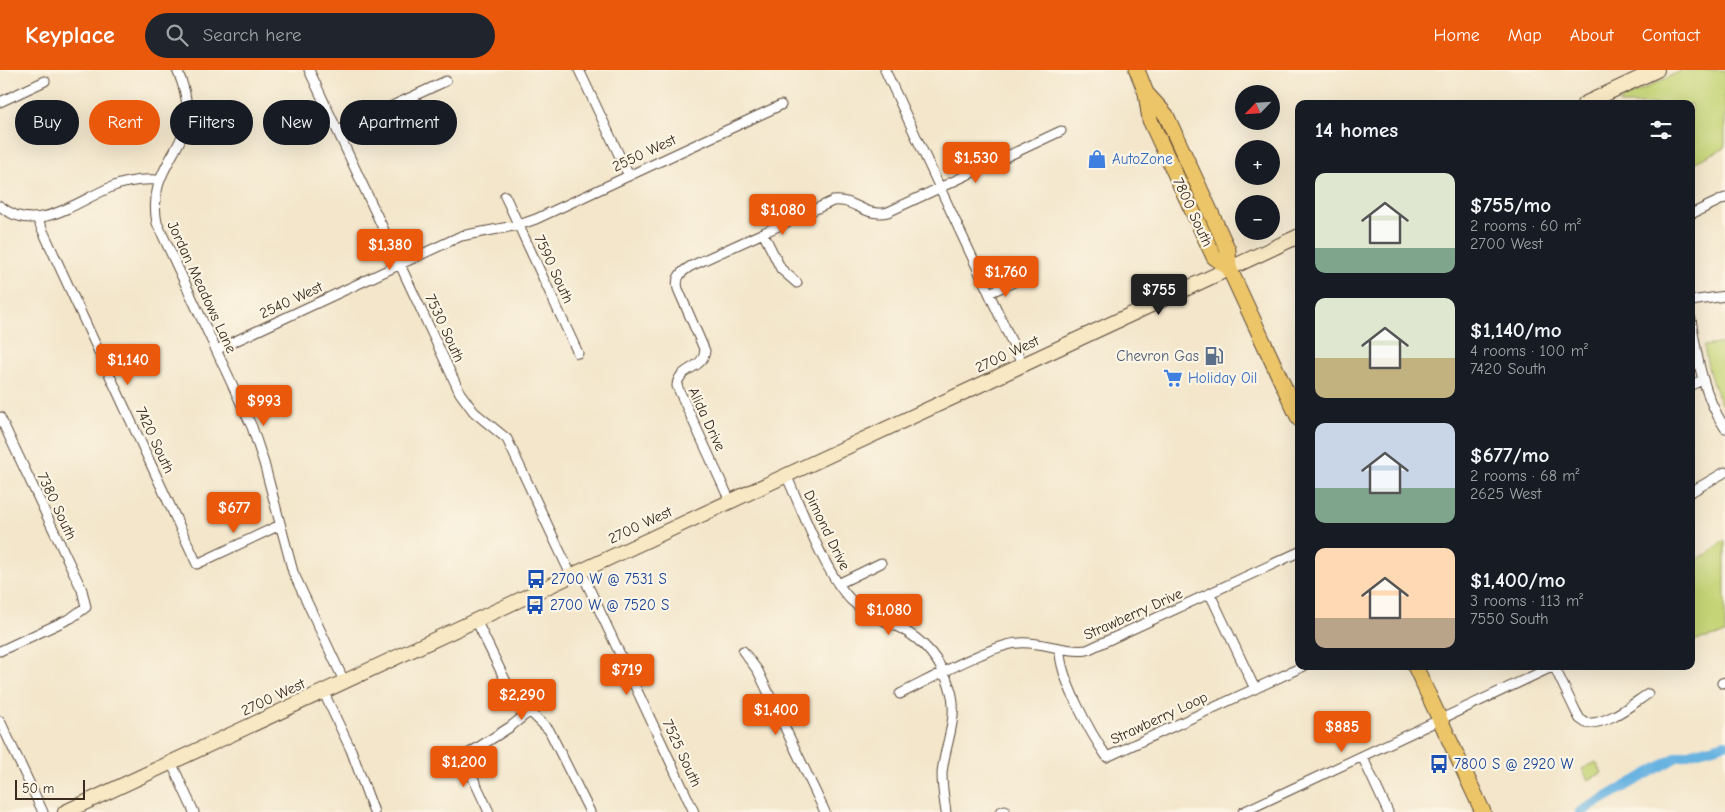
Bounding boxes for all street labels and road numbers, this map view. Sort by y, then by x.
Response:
street label: 2550 West [609,130,679,176]
street label: 7800 South [1169,175,1217,249]
street label: Jordan Meadows Lane [163,218,241,356]
street label: 7590 South [530,232,578,306]
street label: 2540 West [257,277,326,322]
street label: 7530 South [421,291,469,365]
street label: 2700 West [972,331,1042,377]
street label: Alida Drive [684,384,730,454]
street label: 7420 South [132,404,178,476]
street label: 7380 South [33,469,81,543]
street label: Dimond Drive [800,487,854,573]
street label: 2700 West [605,502,675,548]
street label: Strawberry Drive [1081,584,1186,644]
street label: 2700 West [238,674,308,720]
street label: Strawberry Loop [1108,688,1211,748]
street label: 7525 South [659,716,705,790]

